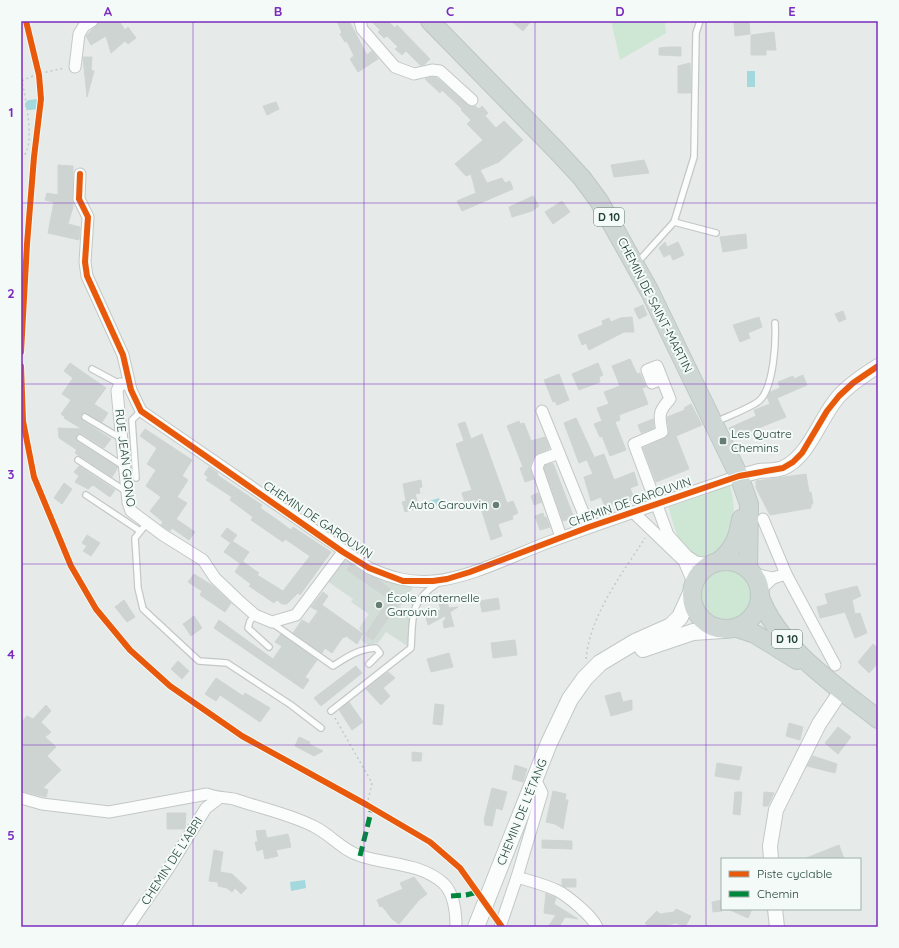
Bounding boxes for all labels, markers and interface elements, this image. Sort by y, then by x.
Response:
text: A [104,3,113,19]
text: B [274,3,282,19]
text: C [446,3,454,19]
text: D [615,3,625,19]
text: E [788,3,796,19]
text: 1 [8,104,14,120]
road number: D 10 [594,208,624,226]
street label: CHEMIN DE SAINT-MARTIN [615,235,696,375]
text: 2 [7,285,15,301]
street label: RUE JEAN GIONO [112,408,139,508]
place label: Les Quatre Chemins [731,426,792,455]
marker: Les Quatre Chemins [718,436,728,446]
text: 3 [8,466,15,482]
street label: CHEMIN DE GAROUVIN [567,474,693,530]
street label: CHEMIN DE GAROUVIN [261,477,376,562]
place label: Auto Garouvin [409,497,488,512]
marker: Auto Garouvin [491,500,501,510]
place label: École maternelle Garouvin [387,590,480,619]
marker: École maternelle Garouvin [374,600,384,610]
road number: D 10 [772,630,802,648]
text: 4 [7,646,15,662]
street label: CHEMIN DE L’ÉTANG [493,756,550,867]
street label: CHEMIN DE L'ABRI [137,814,206,908]
text: 5 [7,827,15,843]
legend [721,858,861,910]
text: Piste cyclable [757,866,833,881]
text: Chemin [757,886,799,901]

